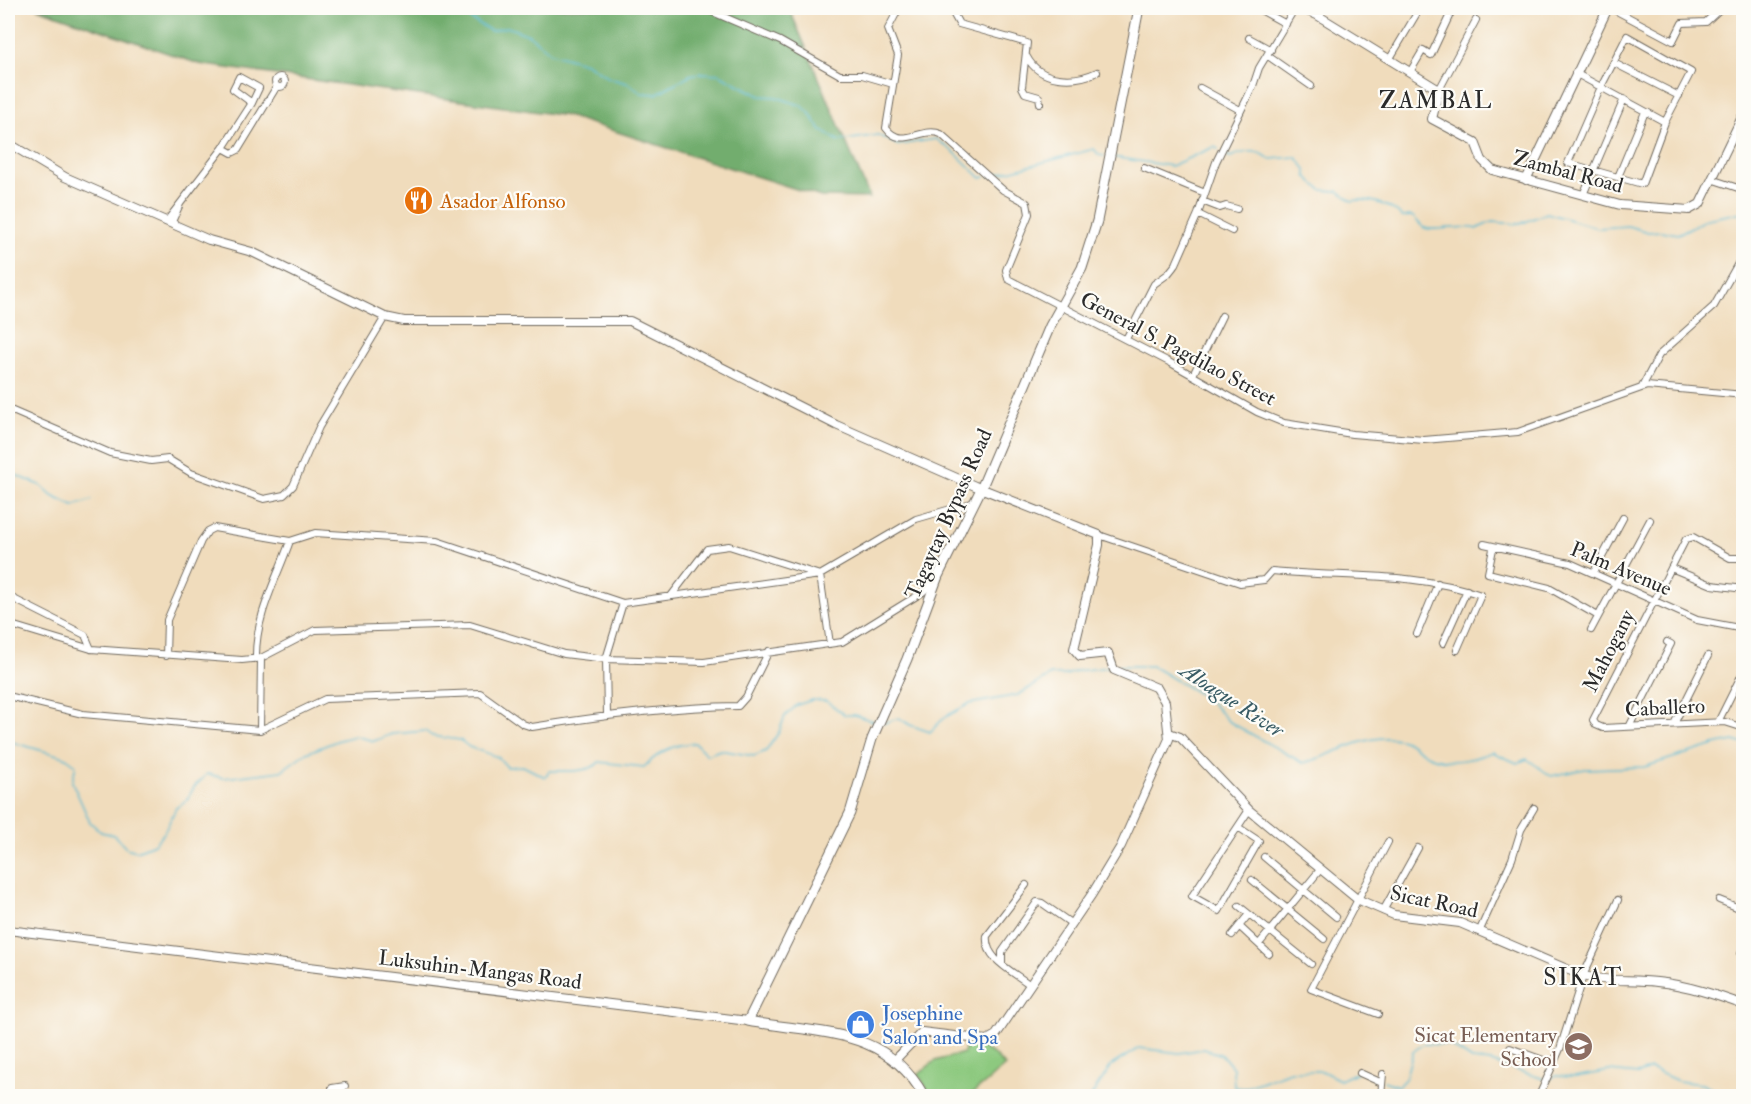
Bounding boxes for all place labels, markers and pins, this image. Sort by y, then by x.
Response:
restaurant icon: Asador Alfonso [403,185,435,217]
place label: Asador Alfonso [439,188,566,215]
place label: Josephine Salon and Spa [881,1000,998,1051]
shop icon: Josephine Salon and Spa [845,1009,877,1041]
place label: Sicat Elementary School [1414,1022,1558,1073]
school or university icon: Sicat Elementary School [1562,1031,1594,1063]

